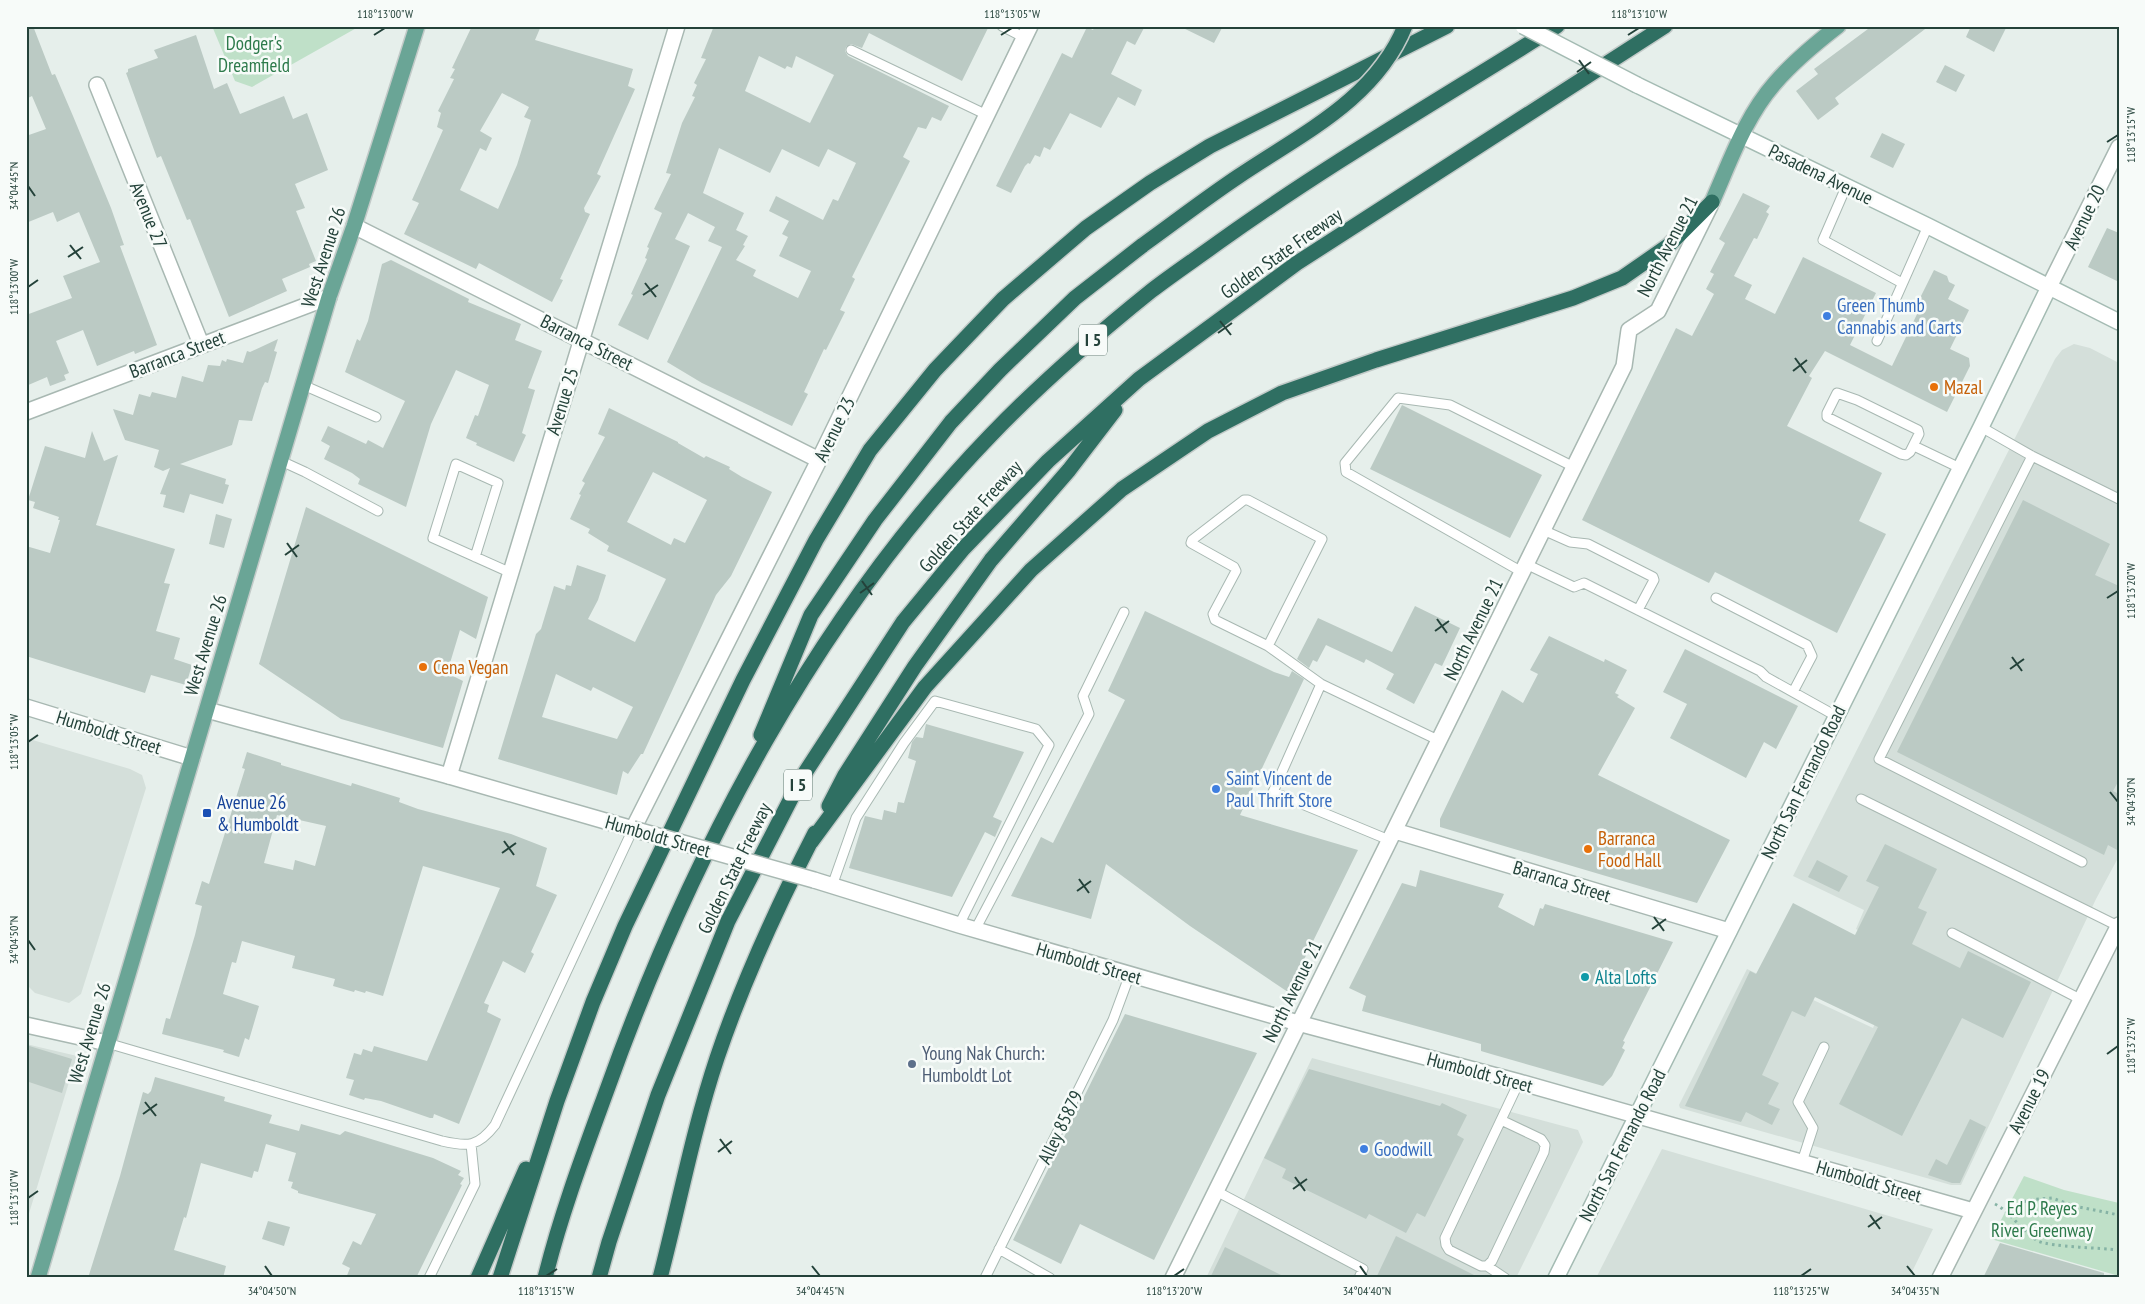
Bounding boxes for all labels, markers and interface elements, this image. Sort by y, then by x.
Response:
text: 118°13'00"W [357,6,413,21]
text: 118°13'05"W [984,6,1040,21]
text: 118°13'10"W [1611,6,1667,21]
park label: Dodger's Dreamfield [218,31,290,77]
text: 118°13'15"W [2123,107,2138,163]
street label: Pasadena Avenue [1765,138,1877,210]
text: 34°04'45"N [6,162,21,210]
street label: Avenue 27 [125,178,173,252]
street label: Avenue 20 [2058,181,2110,253]
street label: North Avenue 21 [1631,191,1703,301]
street label: Golden State Freeway [1216,202,1347,304]
street label: West Avenue 26 [295,204,351,310]
text: 118°13'00"W [6,259,21,315]
place label: Green Thumb Cannabis and Carts [1837,293,1962,339]
street label: Barranca Street [537,308,638,376]
marker: Green Thumb Cannabis and Carts [1821,310,1833,322]
street label: Barranca Street [126,324,229,383]
road number: I 5 [1079,324,1107,356]
street label: Avenue 25 [540,364,584,438]
place label: Mazal [1944,375,1983,399]
marker: Mazal [1928,381,1940,393]
street label: Avenue 23 [808,393,860,465]
street label: Golden State Freeway [913,454,1027,577]
text: 118°13'20"W [2123,563,2138,619]
street label: North Avenue 21 [1438,574,1508,684]
street label: West Avenue 26 [178,592,232,698]
place label: Cena Vegan [433,655,508,679]
marker: Cena Vegan [417,661,429,673]
street label: North San Fernando Road [1755,701,1851,863]
street label: Humboldt Street [54,705,165,760]
text: 118°13'05"W [6,714,21,770]
place label: Saint Vincent de Paul Thrift Store [1226,766,1333,812]
road number: I 5 [784,770,812,800]
text: 34°04'30"N [2123,778,2138,826]
marker: Saint Vincent de Paul Thrift Store [1210,783,1222,795]
place label: Avenue 26 & Humboldt [217,790,299,836]
street label: Golden State Freeway [692,798,776,937]
marker: Avenue 26 & Humboldt [201,807,213,819]
street label: Humboldt Street [603,810,714,863]
place label: Barranca Food Hall [1598,826,1662,872]
marker: Barranca Food Hall [1582,843,1594,855]
street label: Barranca Street [1510,855,1614,907]
text: 34°04'50"N [6,916,21,964]
street label: North Avenue 21 [1257,936,1327,1046]
street label: Humboldt Street [1034,937,1145,990]
place label: Alta Lofts [1595,965,1657,989]
marker: Alta Lofts [1579,971,1591,983]
street label: West Avenue 26 [62,980,116,1086]
text: 118°13'25"W [2123,1018,2138,1074]
place label: Young Nak Church: Humboldt Lot [922,1041,1045,1087]
street label: Humboldt Street [1424,1046,1536,1098]
marker: Young Nak Church: Humboldt Lot [906,1058,918,1070]
street label: North San Fernando Road [1573,1065,1671,1225]
street label: Avenue 19 [2003,1065,2055,1137]
street label: Alley 85879 [1032,1086,1088,1168]
place label: Goodwill [1374,1137,1433,1161]
marker: Goodwill [1358,1143,1370,1155]
street label: Humboldt Street [1814,1155,1925,1208]
text: 118°13'10"W [6,1170,21,1226]
park label: Ed P. Reyes River Greenway [1991,1196,2094,1242]
text: 34°04'50"N [248,1283,296,1298]
text: 118°13'15"W [518,1283,574,1298]
text: 34°04'45"N [796,1283,844,1298]
text: 118°13'20"W [1146,1283,1202,1298]
text: 34°04'40"N [1343,1283,1391,1298]
text: 118°13'25"W [1773,1283,1829,1298]
text: 34°04'35"N [1891,1283,1939,1298]

